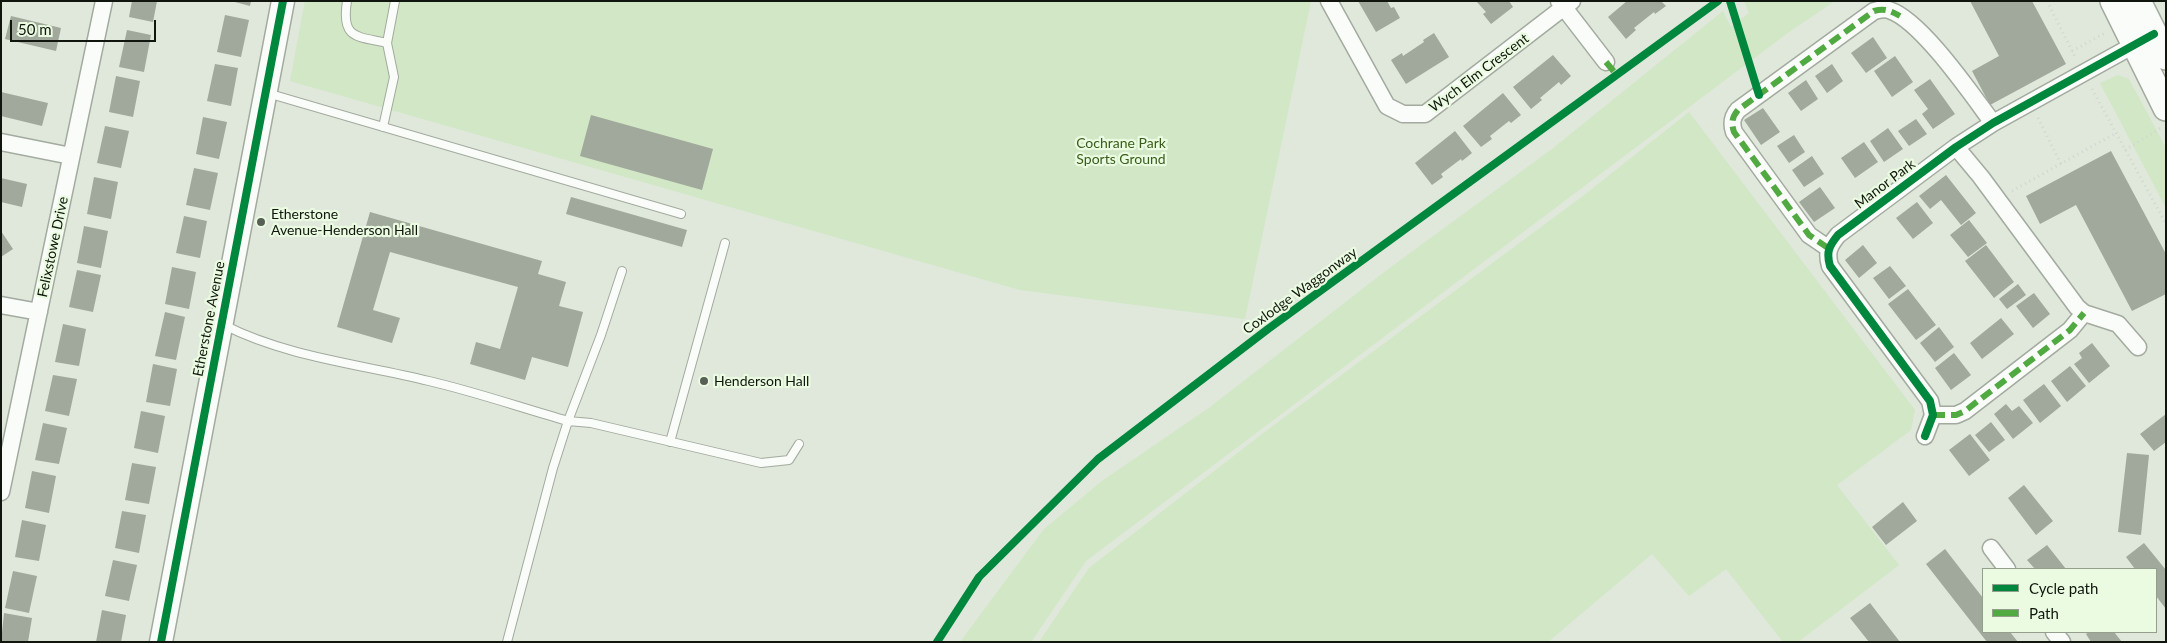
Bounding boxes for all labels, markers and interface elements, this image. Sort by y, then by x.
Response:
scale bar [12,10,159,42]
text: 50 m [18,20,52,38]
street label: Wych Elm Crescent [1426,30,1532,116]
park label: Cochrane Park Sports Ground [1076,135,1166,168]
street label: Manor Park [1851,156,1919,212]
street label: Felixstowe Drive [34,195,72,299]
place label: Etherstone Avenue-Henderson Hall [271,206,418,238]
marker: Etherstone Avenue-Henderson Hall [255,216,267,228]
street label: Coxlodge Waggonway [1240,244,1360,338]
street label: Etherstone Avenue [190,260,228,378]
place label: Henderson Hall [714,373,809,389]
marker: Henderson Hall [698,375,710,387]
legend [1982,568,2157,633]
text: Cycle path [2029,579,2098,597]
text: Path [2029,604,2059,622]

